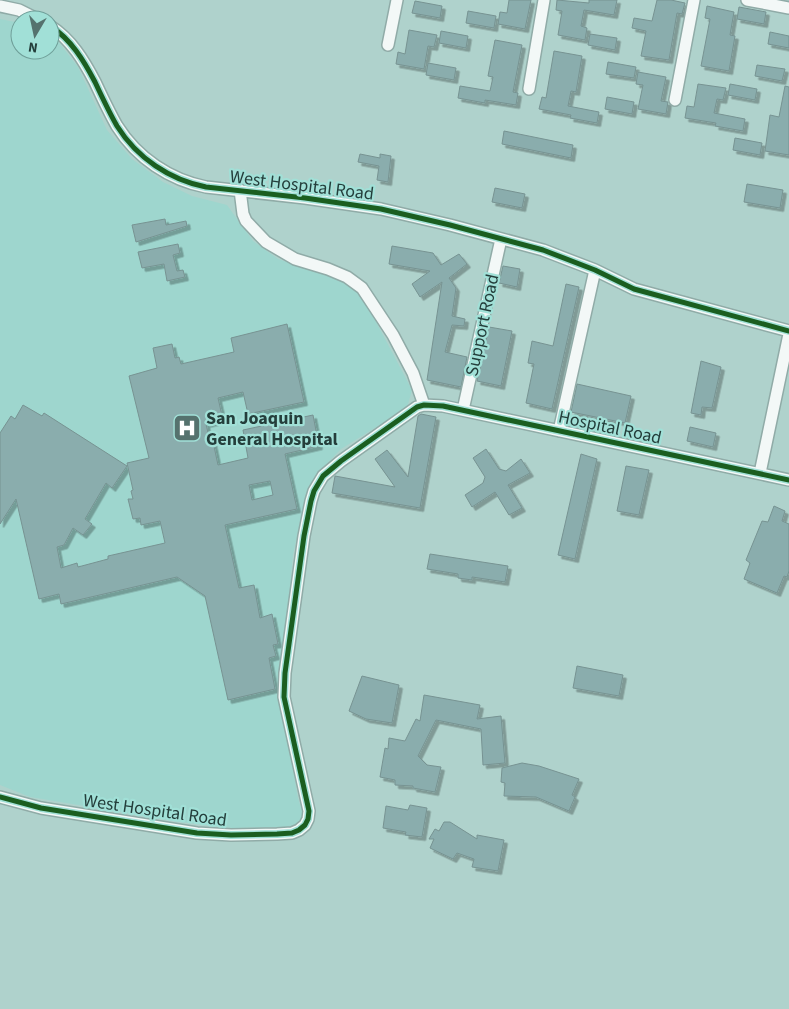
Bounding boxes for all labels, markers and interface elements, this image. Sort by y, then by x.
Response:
north arrow [10,10,60,60]
text: N [27,36,39,57]
street label: West Hospital Road [228,164,375,207]
street label: Support Road [459,272,505,378]
street label: Hospital Road [556,404,664,451]
place label: San Joaquin General Hospital [206,406,338,452]
hospital icon: San Joaquin General Hospital [172,413,202,443]
street label: West Hospital Road [81,788,228,833]

